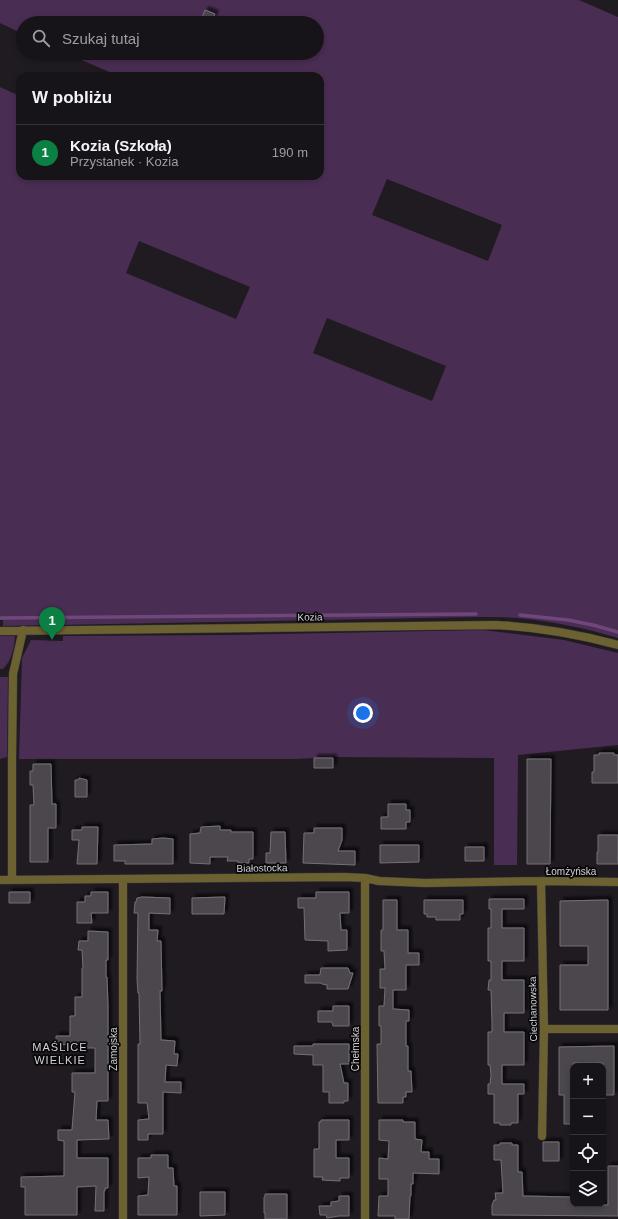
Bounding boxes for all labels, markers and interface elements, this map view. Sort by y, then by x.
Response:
search box [16,16,324,60]
icon: search [30,27,52,49]
text: Szukaj tutaj [62,30,140,47]
text: W pobliżu [32,88,112,107]
text: Kozia (Szkoła) [70,137,172,154]
text: 1 [41,145,49,160]
text: 190 m [272,145,308,160]
text: Przystanek · Kozia [70,154,178,169]
pin: 1 [39,607,65,640]
street label: Kozia [297,611,323,623]
your location [353,703,373,723]
street label: Białostocka [236,862,288,874]
street label: Łomżyńska [546,866,597,877]
street label: Ciechanowska [527,976,539,1042]
street label: Chełmska [350,1026,361,1071]
street label: Zamojska [108,1027,119,1071]
district label: MAŚLICE WIELKIE [32,1041,88,1066]
map controls [570,1063,606,1207]
button: + [570,1063,606,1099]
button: − [570,1099,606,1135]
button: locate [570,1135,606,1171]
button: layers [570,1171,606,1207]

